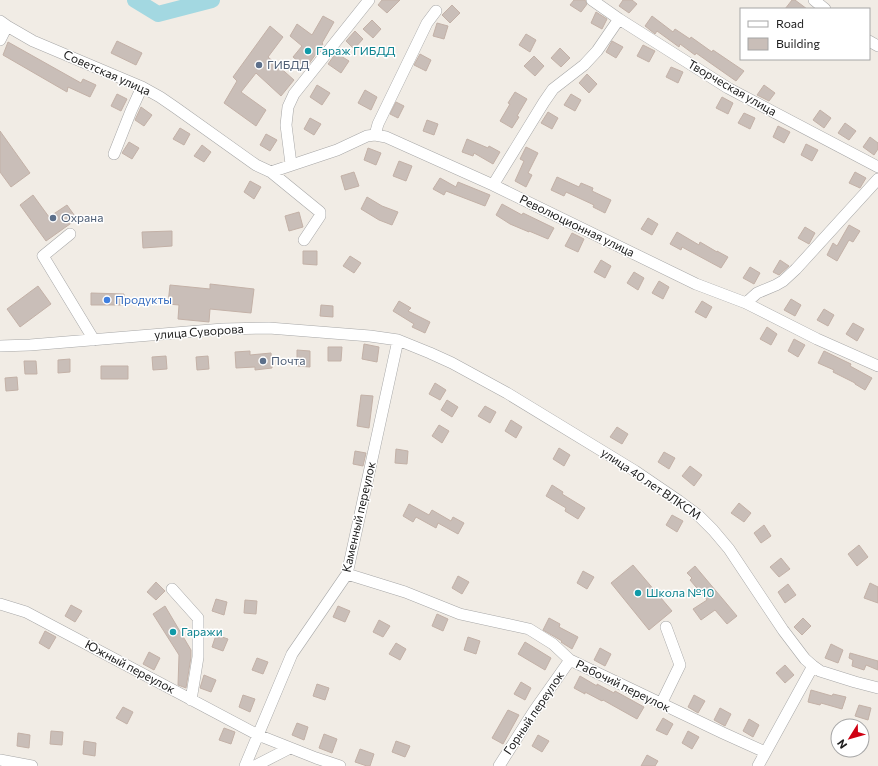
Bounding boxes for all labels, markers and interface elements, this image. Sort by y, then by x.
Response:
legend [740,8,870,60]
text: Road [776,16,804,30]
text: Building [776,36,820,50]
place label: Гараж ГИБДД [316,43,396,57]
marker: Гараж ГИБДД [303,46,313,56]
street label: Советская улица [62,47,153,98]
street label: Творческая улица [686,56,779,118]
place label: ГИБДД [267,57,310,71]
marker: ГИБДД [254,60,264,70]
street label: Революционная улица [518,191,637,259]
place label: Охрана [61,210,103,224]
marker: Охрана [48,213,58,223]
place label: Продукты [115,292,172,306]
marker: Продукты [102,295,112,305]
street label: улица Суворова [154,321,244,341]
place label: Почта [271,353,305,367]
marker: Почта [258,356,268,366]
street label: улица 40 лет ВЛКСМ [599,444,704,522]
street label: Каменный переулок [338,459,378,574]
place label: Школа №10 [646,585,714,599]
marker: Школа №10 [633,588,643,598]
place label: Гаражи [181,624,223,638]
marker: Гаражи [168,627,178,637]
street label: Южный переулок [83,636,178,696]
street label: Рабочий переулок [574,656,673,714]
street label: Горный переулок [500,668,567,757]
north arrow [830,718,870,758]
text: N [834,737,849,752]

